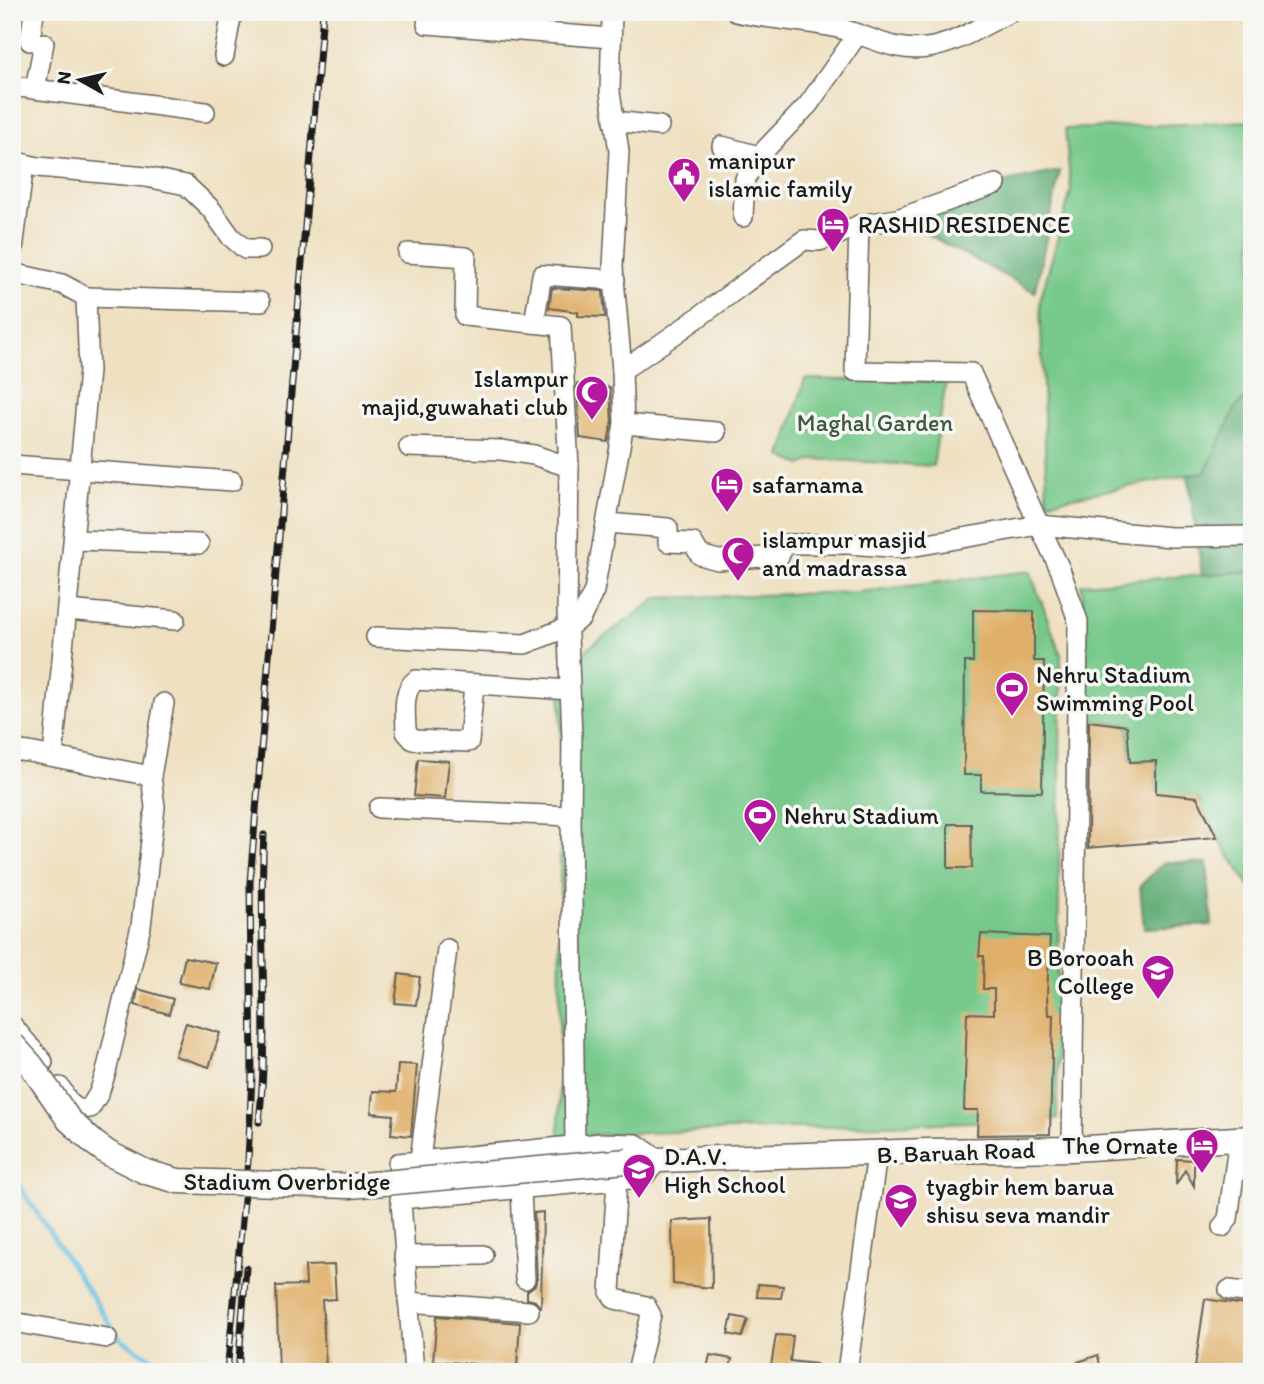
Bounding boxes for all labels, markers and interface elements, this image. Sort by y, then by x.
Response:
north arrow [46,46,116,116]
text: N [51,70,76,86]
place label: manipur islamic family [708,146,852,203]
public building icon: manipur islamic family [665,155,703,204]
hotel icon: RASHID RESIDENCE [814,205,852,254]
place label: RASHID RESIDENCE [858,210,1070,239]
place label: Islampur majid,guwahati club [361,364,568,421]
mosque icon: Islampur majid,guwahati club [573,373,611,422]
park label: Maghal Garden [797,408,954,437]
hotel icon: safarnama [708,465,746,514]
place label: safarnama [752,470,864,499]
place label: islampur masjid and madrassa [762,525,927,582]
mosque icon: islampur masjid and madrassa [719,534,757,583]
place label: Nehru Stadium Swimming Pool [1036,660,1194,717]
sports icon: Nehru Stadium Swimming Pool [993,669,1031,718]
sports icon: Nehru Stadium [741,796,779,845]
place label: Nehru Stadium [784,801,939,830]
place label: B Borooah College [1027,943,1134,1000]
school or university icon: B Borooah College [1139,952,1177,1001]
hotel icon: The Ornate [1183,1126,1221,1175]
place label: The Ornate [1062,1131,1178,1160]
street label: B. Baruah Road [876,1135,1036,1169]
place label: D.A.V. High School [664,1142,786,1199]
school or university icon: D.A.V. High School [620,1151,658,1200]
street label: Stadium Overbridge [184,1167,390,1196]
place label: tyagbir hem barua shisu seva mandir [926,1172,1115,1229]
school or university icon: tyagbir hem barua shisu seva mandir [882,1181,920,1230]

